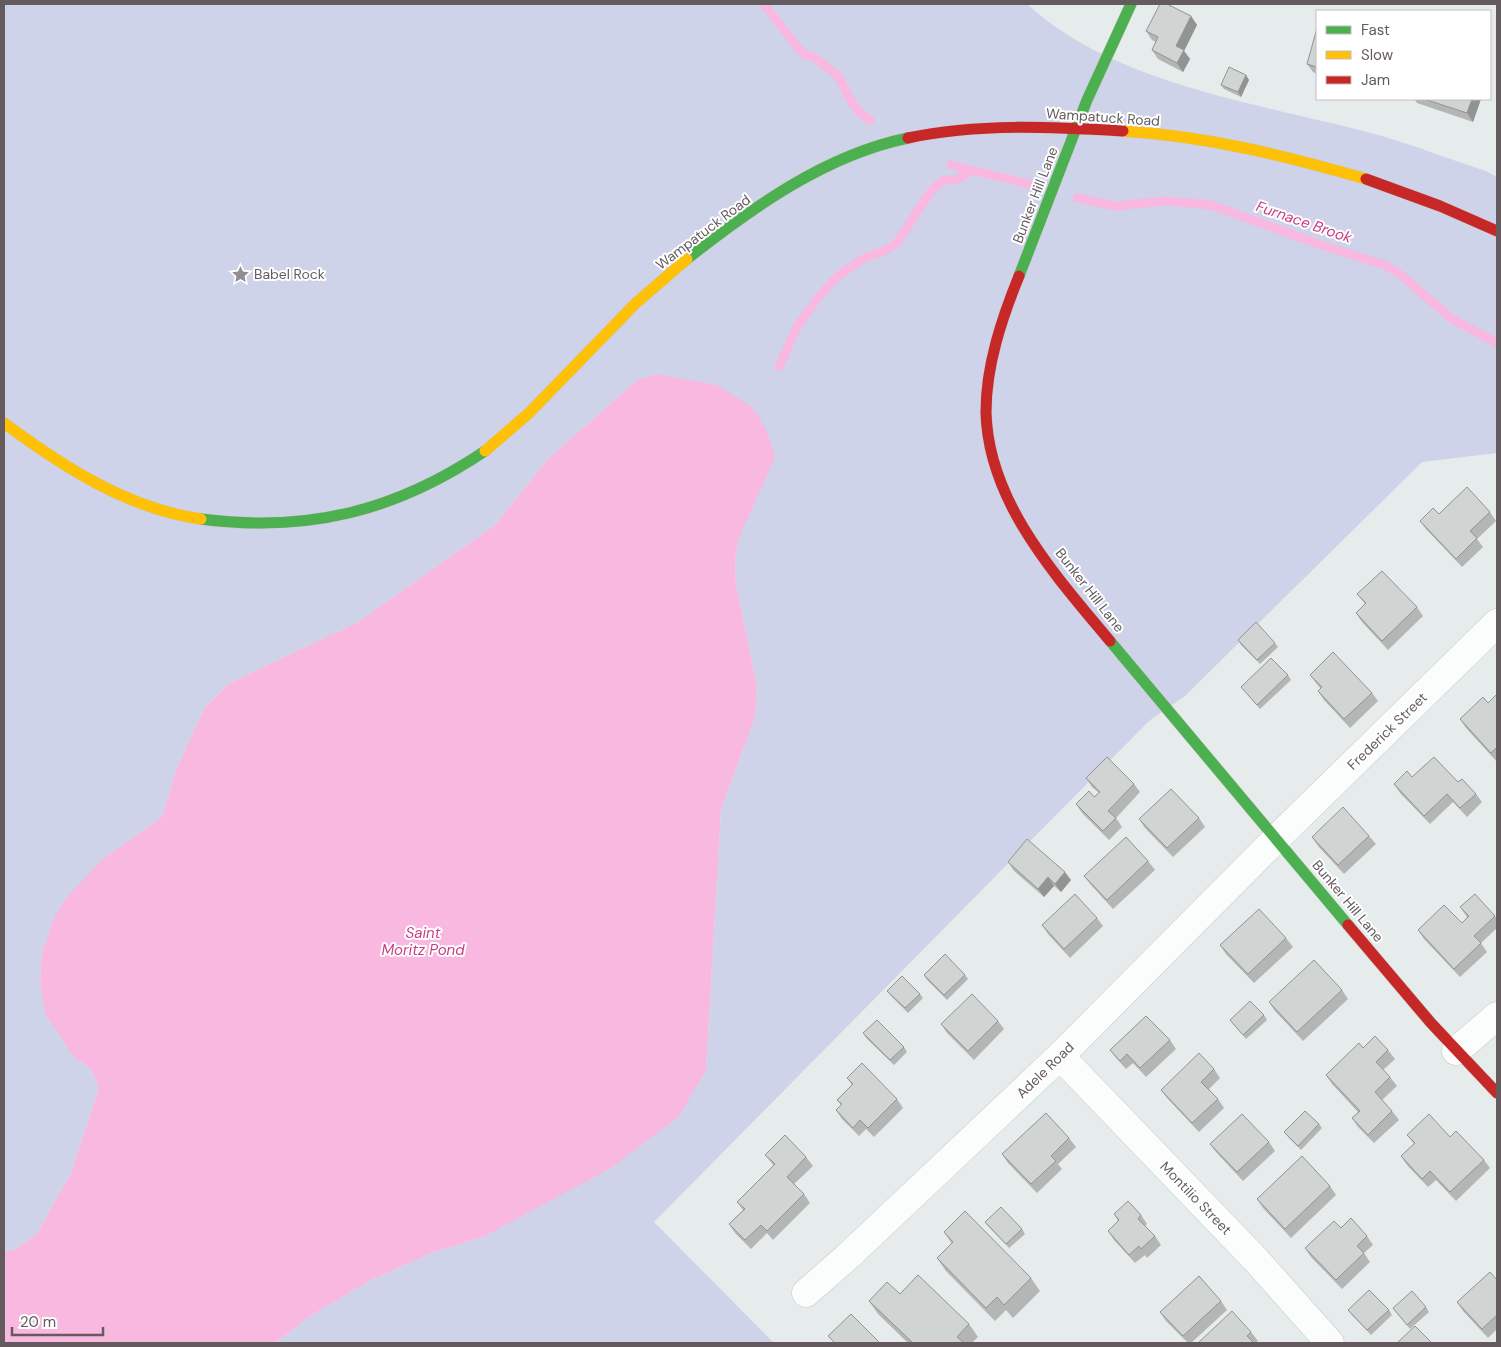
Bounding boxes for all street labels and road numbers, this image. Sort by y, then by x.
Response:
street label: Wampatuck Road [1045,104,1161,130]
street label: Bunker Hill Lane [1008,144,1062,246]
street label: Wampatuck Road [652,190,754,274]
street label: Bunker Hill Lane [1052,544,1128,636]
street label: Frederick Street [1343,688,1431,774]
street label: Bunker Hill Lane [1308,856,1388,946]
street label: Adele Road [1012,1038,1078,1102]
street label: Montilio Street [1156,1158,1236,1238]

